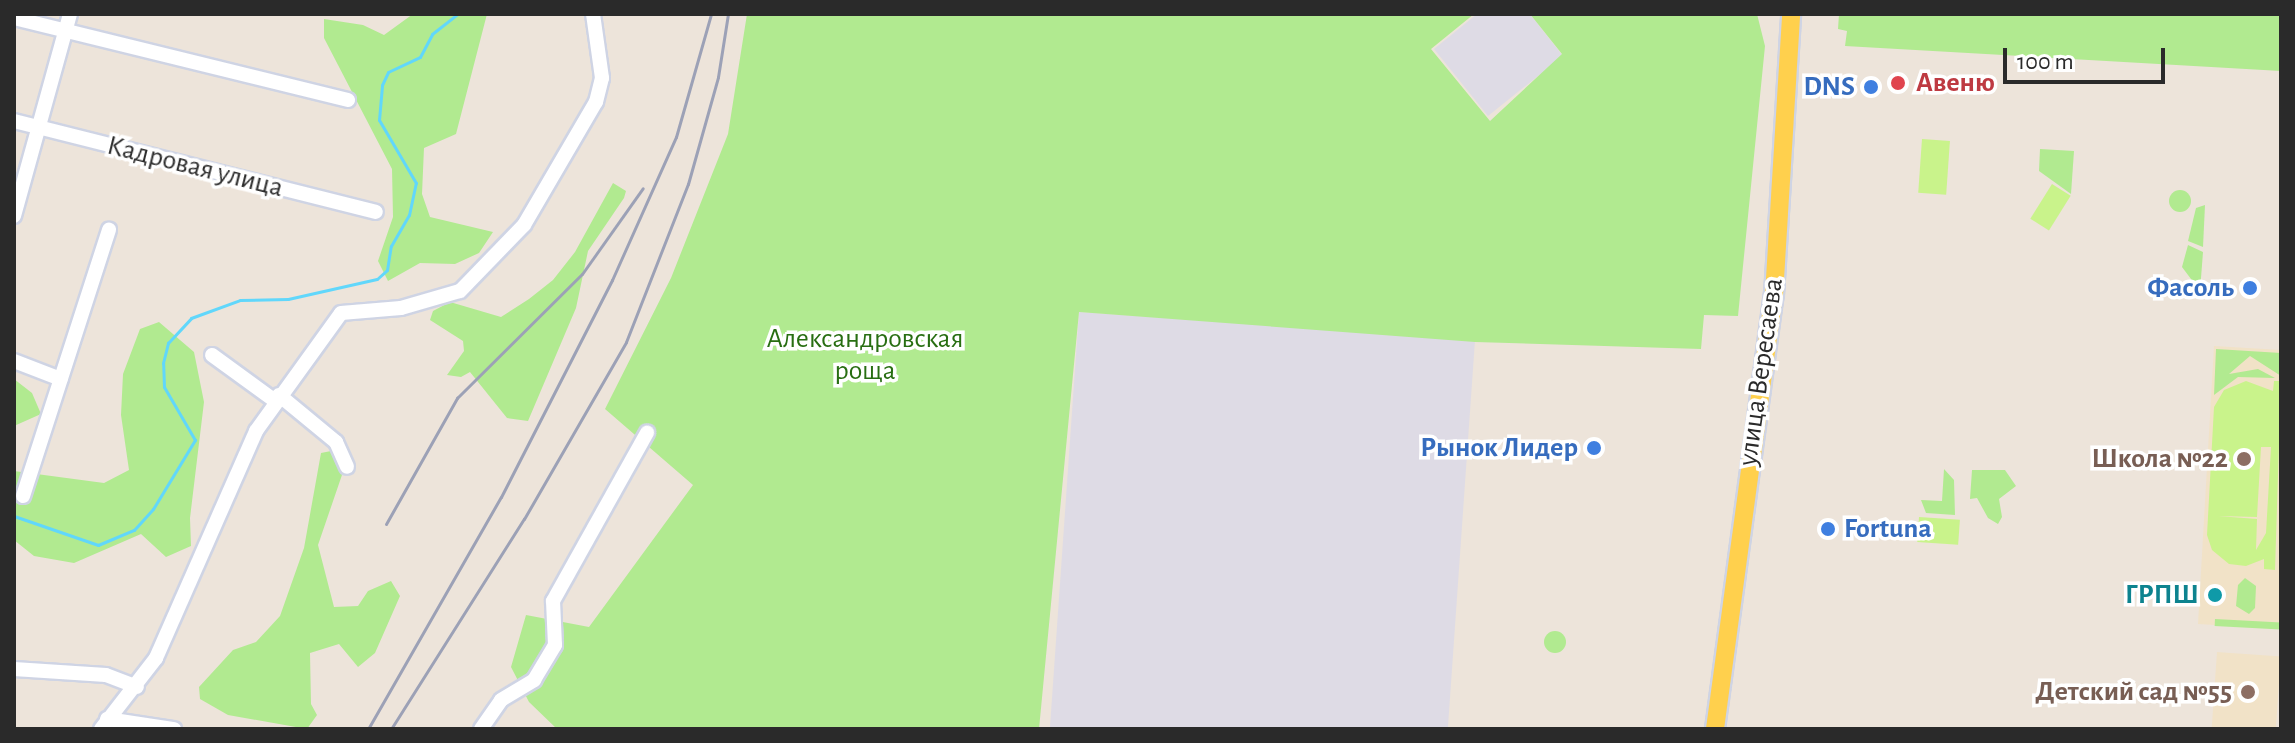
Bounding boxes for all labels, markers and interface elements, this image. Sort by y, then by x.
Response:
scale bar [2007,32,2169,82]
text: 100 m [2017,50,2074,74]
place label: Авеню [1916,66,1995,100]
place label: DNS [1803,70,1855,104]
marker: Авеню [1887,72,1909,94]
marker: DNS [1862,78,1880,96]
street label: Кадровая улица [103,129,287,205]
place label: Фасоль [2147,271,2234,305]
street label: улица Вересаева [1731,276,1791,468]
marker: Фасоль [2241,279,2259,297]
park label: Александровская роща [767,322,963,388]
place label: Рынок Лидер [1420,431,1578,465]
marker: Рынок Лидер [1585,439,1603,457]
place label: Школа №22 [2092,442,2228,476]
marker: Школа №22 [2235,450,2253,468]
place label: Fortuna [1844,512,1932,546]
marker: Fortuna [1819,520,1837,538]
place label: ГРПШ [2125,578,2199,612]
marker: ГРПШ [2206,586,2224,604]
place label: Детский сад №55 [2035,675,2232,709]
marker: Детский сад №55 [2239,683,2257,701]

